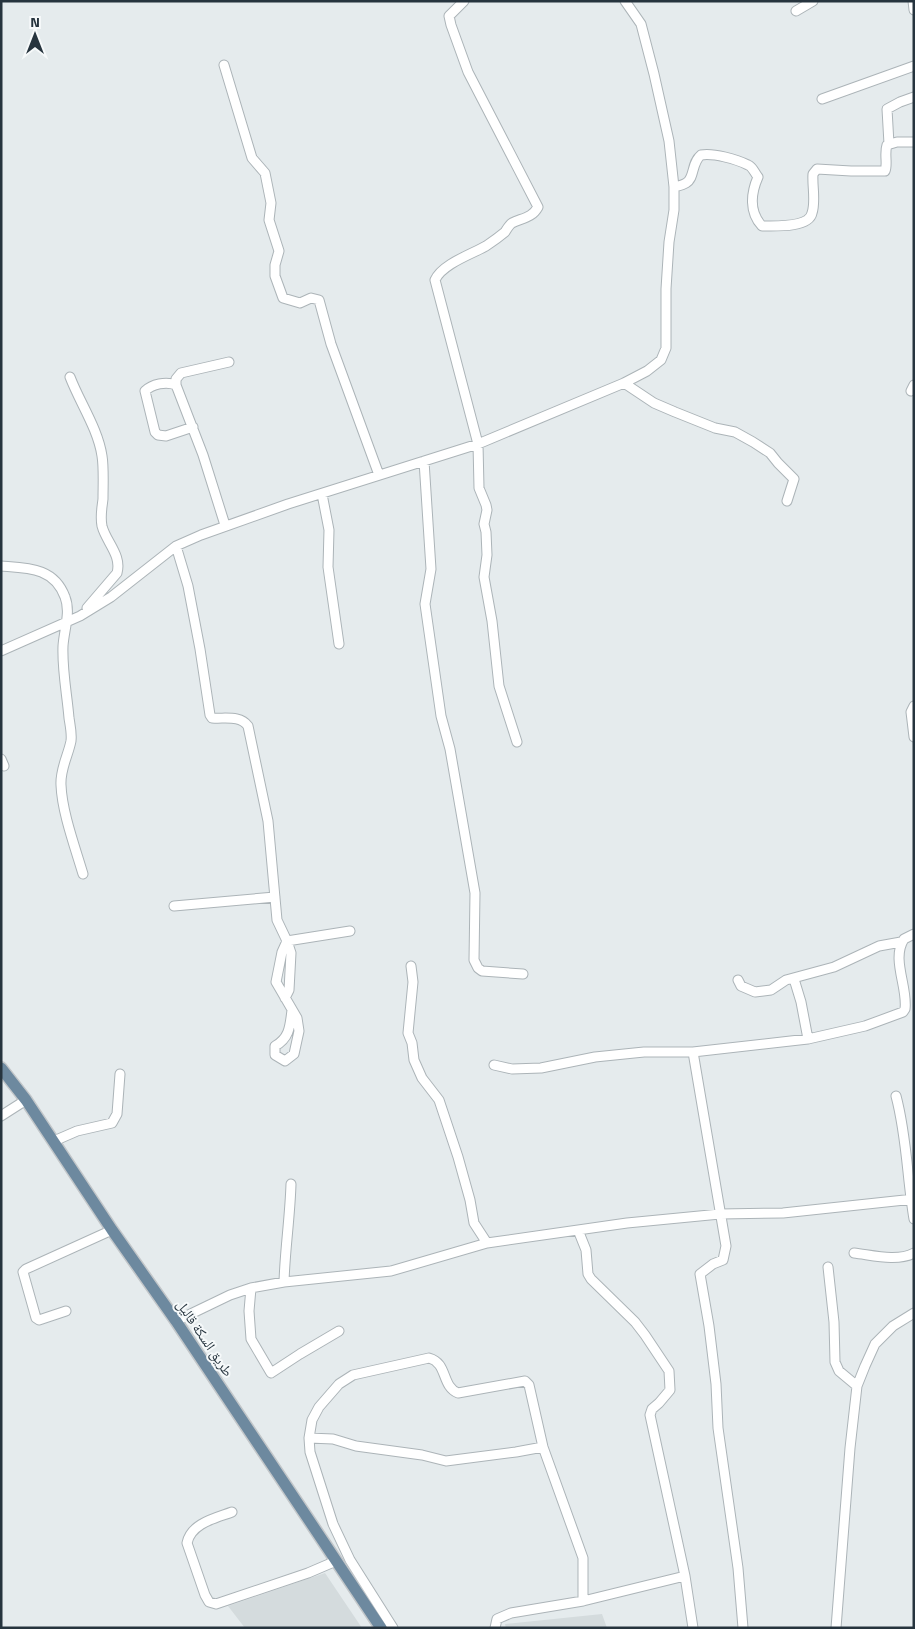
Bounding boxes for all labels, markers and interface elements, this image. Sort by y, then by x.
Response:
north arrow [10,10,60,60]
text: N [30,11,40,32]
street label: طريق السكة قاليل [172,1295,239,1380]

